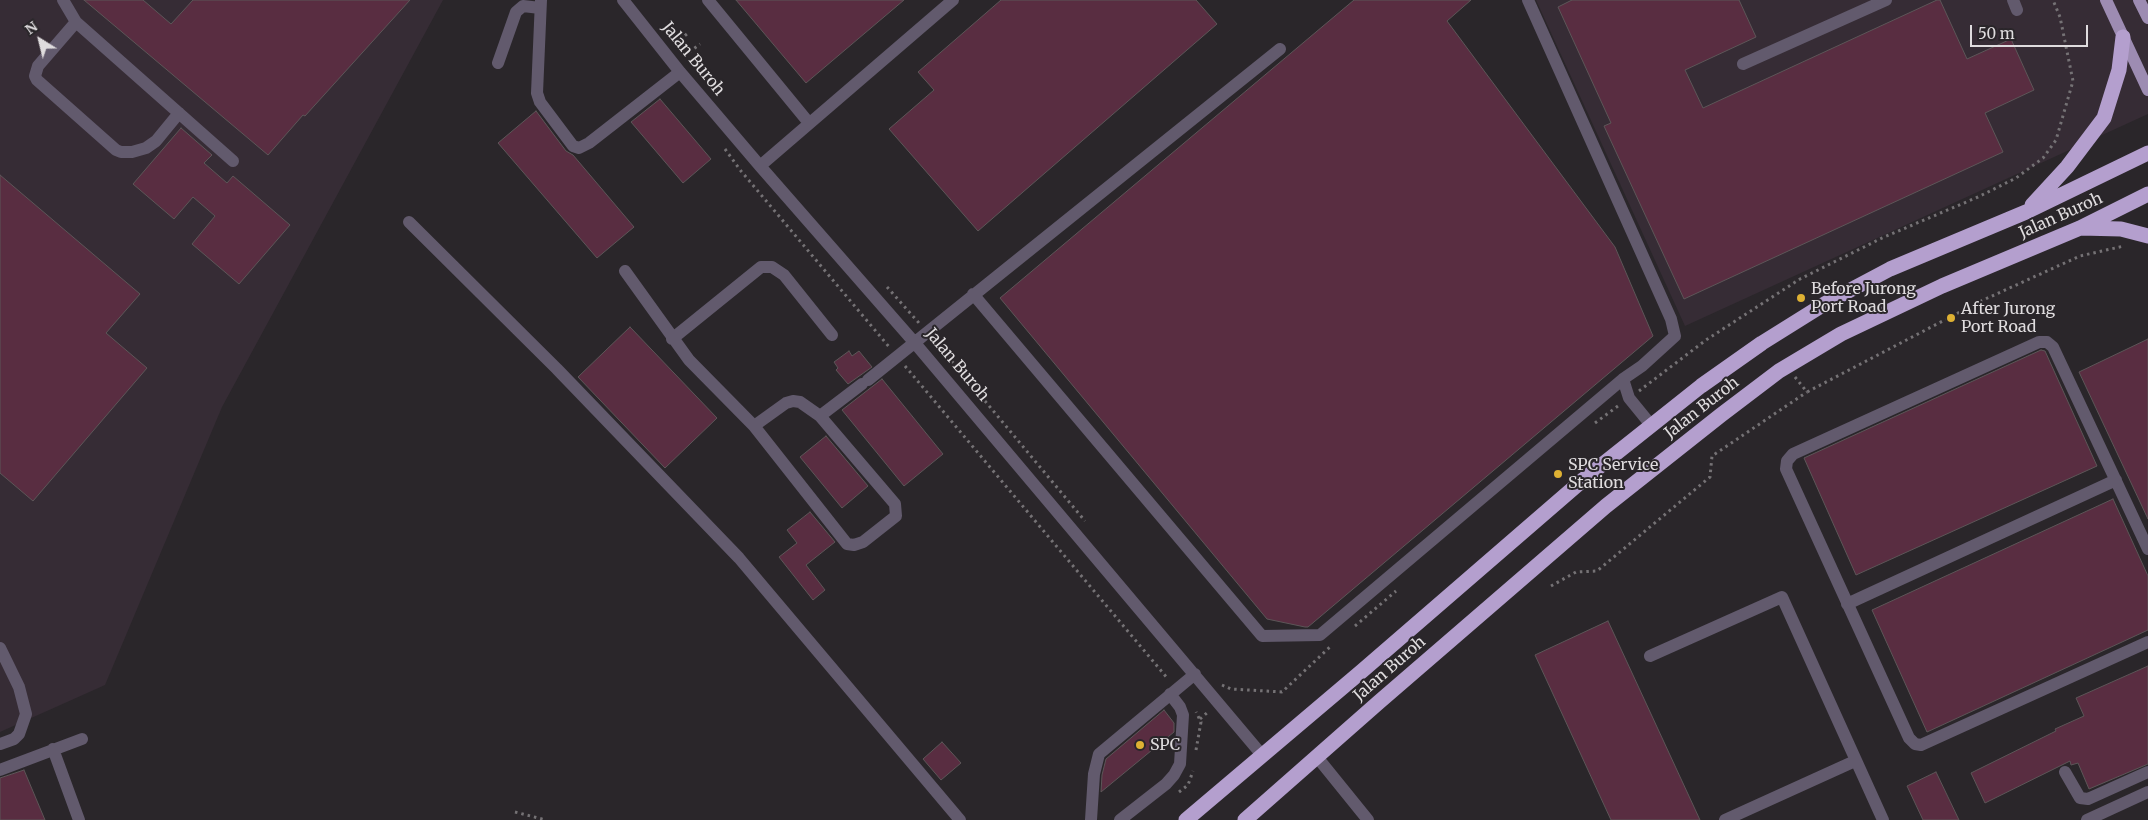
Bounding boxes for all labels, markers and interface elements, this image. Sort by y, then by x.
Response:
north arrow [15,15,65,65]
scale bar [1973,15,2090,47]
text: N [21,17,41,38]
street label: Jalan Buroh [657,18,729,100]
text: 50 m [1978,24,2015,43]
street label: Jalan Buroh [2016,189,2106,243]
place label: Before Jurong Port Road [1811,279,1916,317]
marker: Before Jurong Port Road [1795,292,1807,304]
place label: After Jurong Port Road [1961,299,2055,337]
marker: After Jurong Port Road [1945,312,1957,324]
street label: Jalan Buroh [921,325,993,405]
street label: Jalan Buroh [1661,373,1743,443]
place label: SPC Service Station [1568,455,1658,493]
marker: SPC Service Station [1552,468,1564,480]
street label: Jalan Buroh [1350,633,1430,705]
place label: SPC [1150,735,1180,755]
marker: SPC [1134,739,1146,751]

